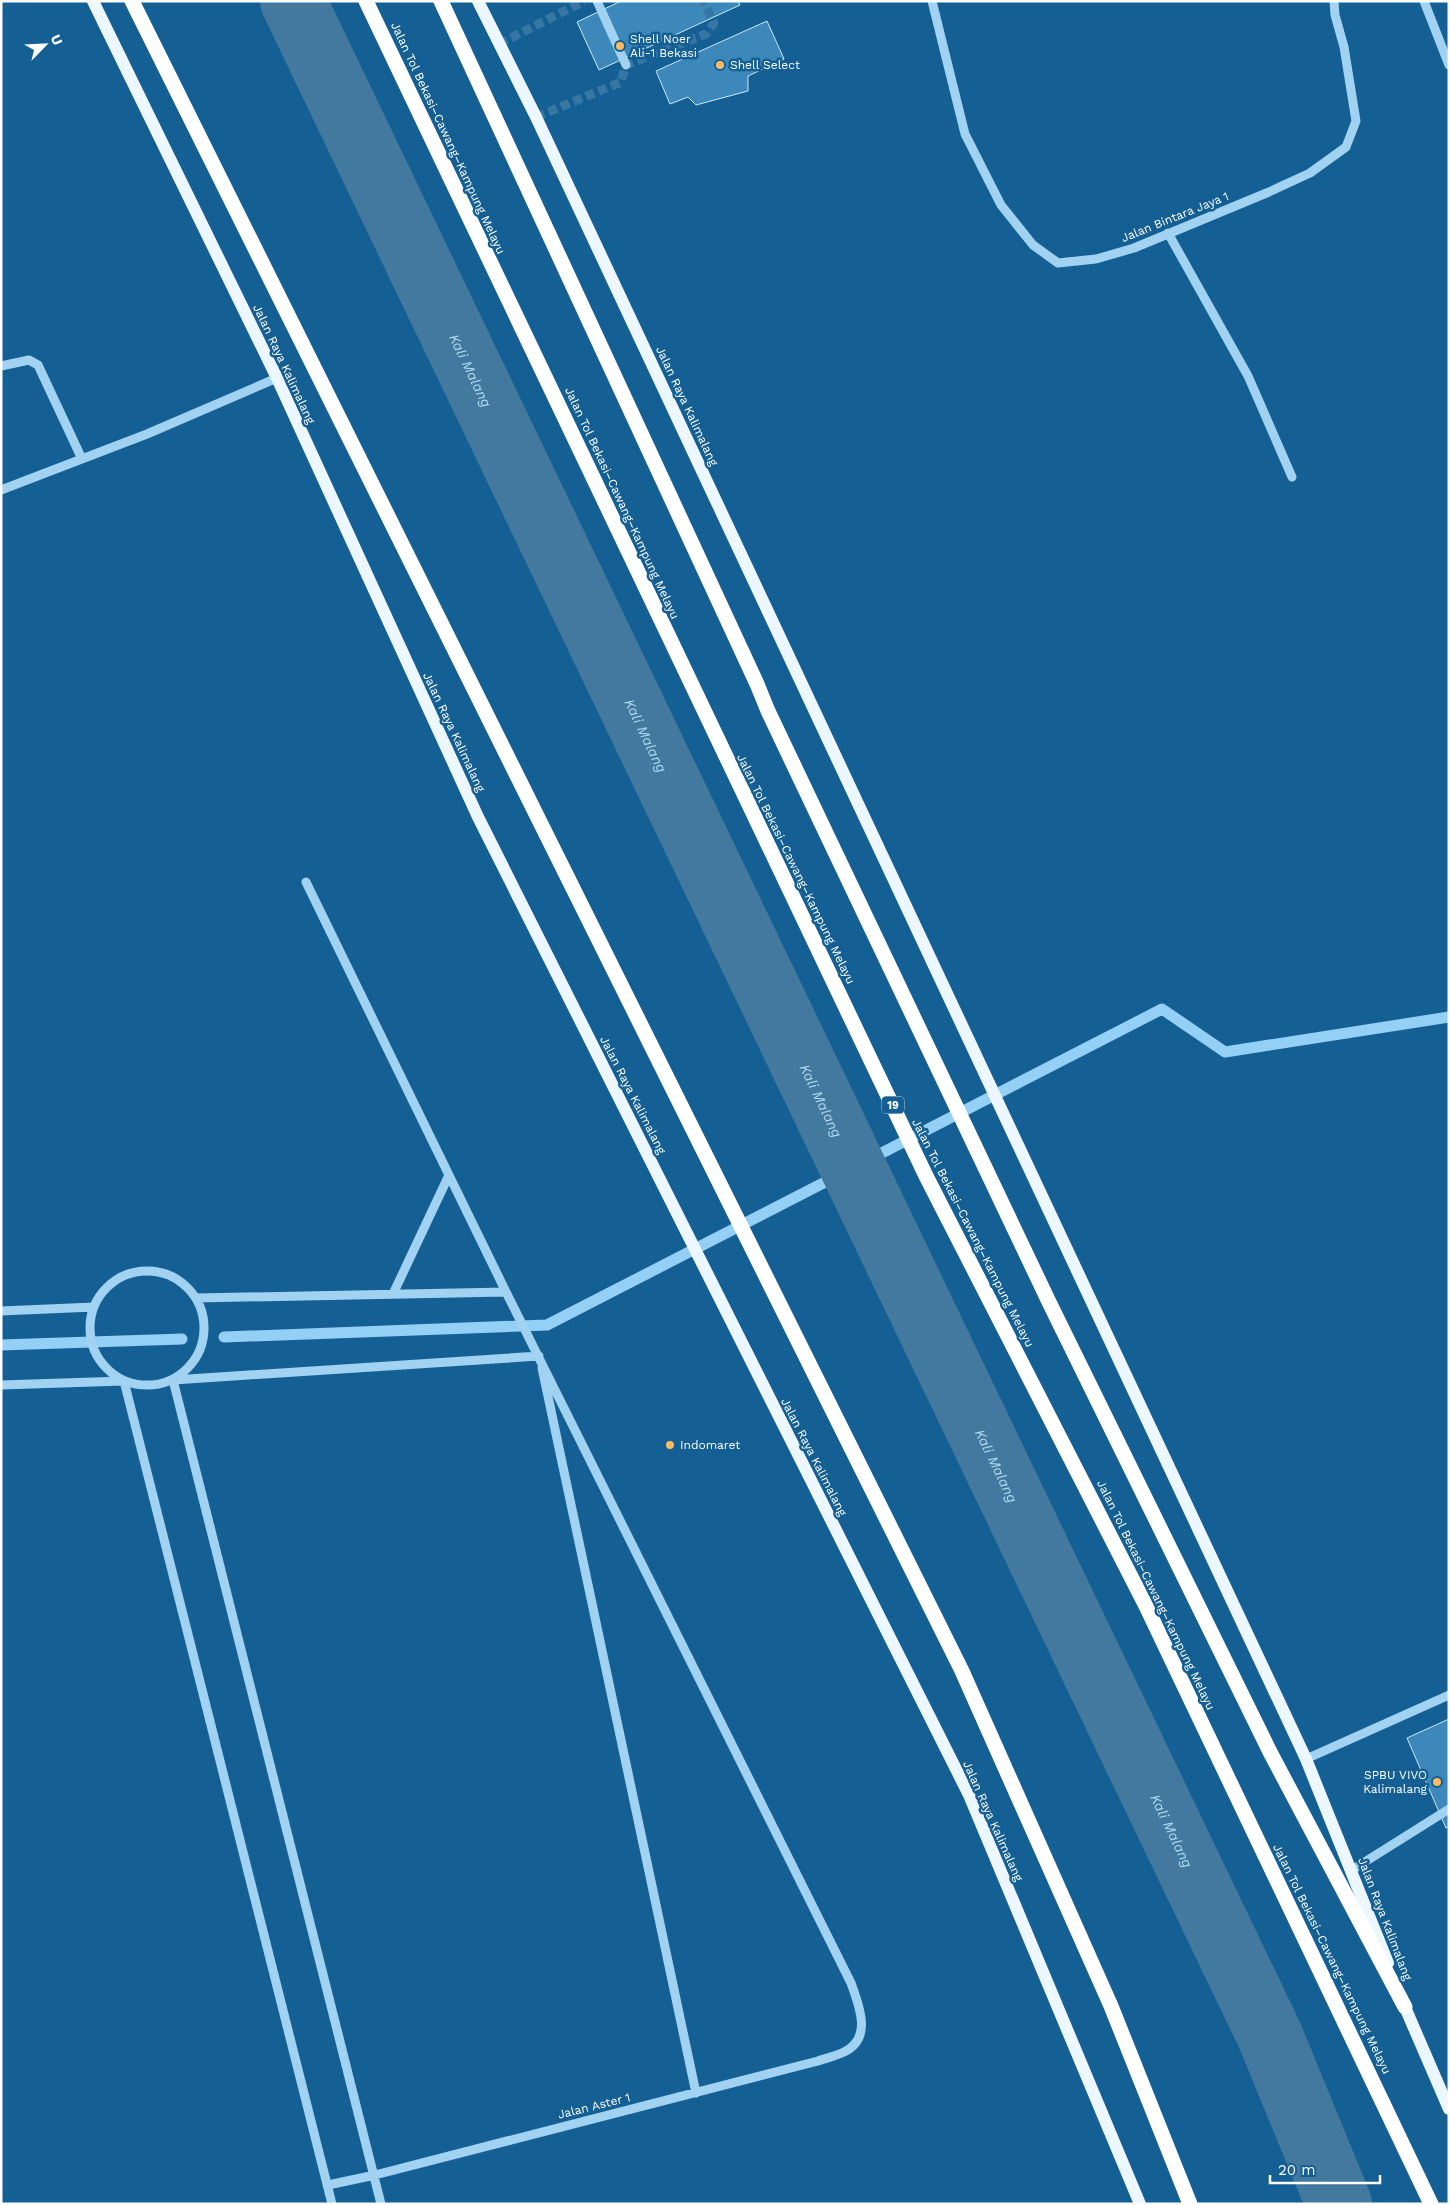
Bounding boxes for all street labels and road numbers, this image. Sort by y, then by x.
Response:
street label: Jalan Tol Bekasi–Cawang–Kampung Melayu [388,20,508,256]
street label: Jalan Bintara Jaya 1 [1119,189,1231,245]
street label: Jalan Raya Kalimalang [250,302,318,427]
street label: Jalan Raya Kalimalang [653,344,721,469]
street label: Jalan Tol Bekasi–Cawang–Kampung Melayu [562,385,682,621]
street label: Jalan Raya Kalimalang [420,670,488,795]
street label: Jalan Tol Bekasi–Cawang–Kampung Melayu [734,752,858,986]
street label: Jalan Raya Kalimalang [597,1034,669,1157]
road number: 19 [882,1096,904,1114]
street label: Jalan Tol Bekasi–Cawang–Kampung Melayu [909,1117,1037,1349]
street label: Jalan Raya Kalimalang [778,1396,850,1519]
street label: Jalan Tol Bekasi–Cawang–Kampung Melayu [1094,1478,1218,1712]
street label: Jalan Raya Kalimalang [960,1759,1026,1884]
street label: Jalan Tol Bekasi–Cawang–Kampung Melayu [1270,1842,1394,2076]
street label: Jalan Raya Kalimalang [1355,1856,1415,1983]
street label: Jalan Aster 1 [556,2090,632,2122]

